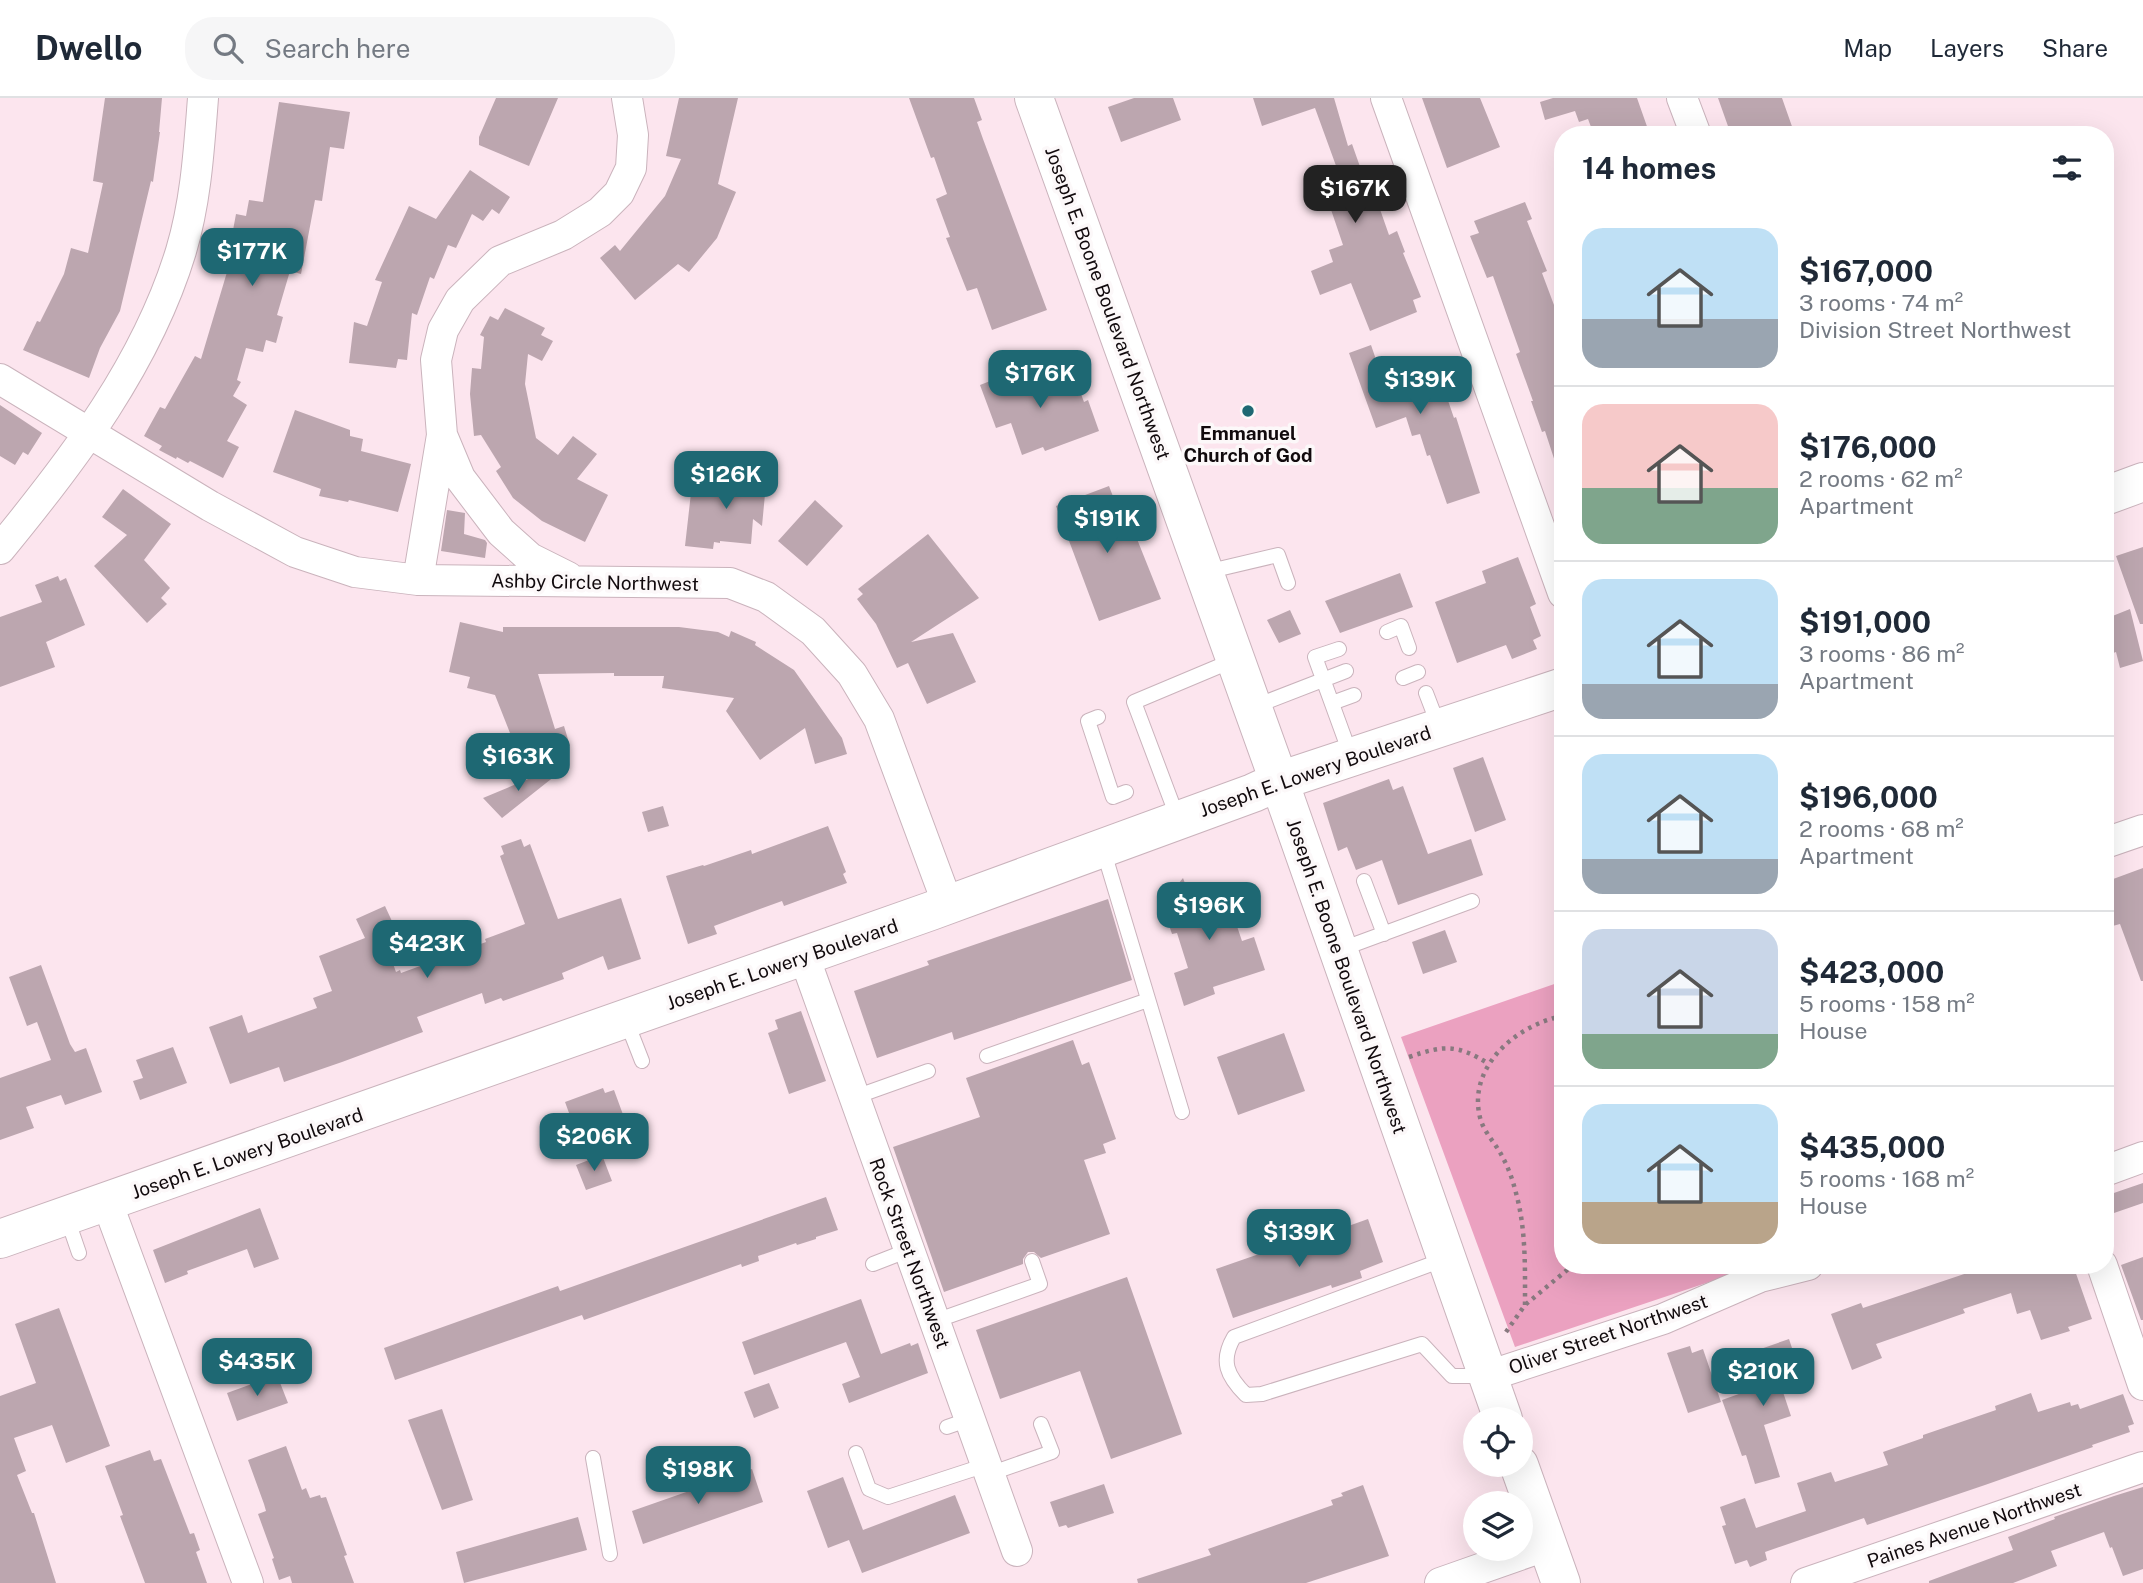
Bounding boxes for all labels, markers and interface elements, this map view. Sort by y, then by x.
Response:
search box [185,17,675,80]
text: Dwello [35,29,143,67]
icon: search [209,29,247,67]
text: Search here [265,33,411,64]
text: Map [1843,34,1892,62]
text: Layers [1930,34,2004,62]
text: Share [2042,34,2108,62]
street label: Joseph E. Boone Boulevard Northwest [1041,143,1175,463]
icon: filters [2048,149,2086,187]
text: 14 homes [1582,150,1716,186]
pin: $167K [1306,166,1404,225]
text: $167K [1319,174,1391,201]
pin: $177K [203,228,301,288]
text: $177K [217,237,287,264]
text: $167,000 [1799,253,1933,289]
icon: home [1638,256,1722,340]
text: 3 rooms · 74 m² [1799,289,1963,316]
text: Division Street Northwest [1799,316,2072,343]
pin: $176K [991,350,1089,410]
pin: $139K [1371,356,1469,416]
text: $176K [1004,359,1076,386]
text: $139K [1384,365,1456,392]
marker: Emmanuel Church of God [1240,403,1256,419]
place label: Emmanuel Church of God [1183,422,1313,466]
text: $176,000 [1799,429,1937,465]
icon: home [1638,432,1722,516]
pin: $126K [677,452,775,511]
text: $126K [690,460,762,487]
text: 2 rooms · 62 m² [1799,465,1963,492]
text: Apartment [1799,492,1914,519]
pin: $191K [1058,496,1156,555]
text: $191K [1074,504,1141,531]
street label: Ashby Circle Northwest [491,569,699,595]
text: $191,000 [1799,604,1931,640]
icon: home [1638,607,1722,691]
text: 3 rooms · 86 m² [1799,640,1965,667]
text: Apartment [1799,667,1914,694]
street label: Joseph E. Lowery Boulevard [1196,721,1434,821]
pin: $163K [469,734,567,793]
text: $163K [482,742,554,769]
text: $196,000 [1799,779,1938,815]
icon: home [1638,782,1722,866]
text: 2 rooms · 68 m² [1799,815,1964,842]
street label: Joseph E. Boone Boulevard Northwest [1283,816,1411,1136]
text: Apartment [1799,842,1914,869]
pin: $196K [1160,882,1258,942]
text: $196K [1173,891,1245,918]
street label: Joseph E. Lowery Boulevard [663,914,901,1014]
pin: $423K [378,920,476,980]
text: $423K [388,929,466,956]
text: $423,000 [1799,954,1944,990]
icon: home [1638,957,1722,1041]
text: 5 rooms · 158 m² [1799,990,1975,1017]
text: House [1799,1017,1867,1044]
street label: Joseph E. Lowery Boulevard [128,1103,366,1203]
pin: $206K [545,1114,643,1173]
text: $206K [556,1122,632,1149]
text: $435,000 [1799,1129,1945,1165]
icon: home [1638,1132,1722,1216]
street label: Rock Street Northwest [865,1155,955,1351]
text: 5 rooms · 168 m² [1799,1165,1974,1192]
text: House [1799,1192,1867,1219]
pin: $139K [1250,1210,1348,1269]
text: $139K [1263,1218,1335,1245]
street label: Oliver Street Northwest [1506,1290,1710,1378]
pin: $435K [208,1338,306,1398]
text: $435K [218,1347,296,1374]
pin: $210K [1714,1348,1812,1408]
text: $210K [1727,1357,1799,1384]
map controls [1463,1407,1533,1561]
button: locate [1463,1407,1533,1477]
pin: $198K [649,1446,747,1506]
text: $198K [662,1455,734,1482]
street label: Paines Avenue Northwest [1864,1478,2084,1572]
button: layers [1463,1491,1533,1561]

